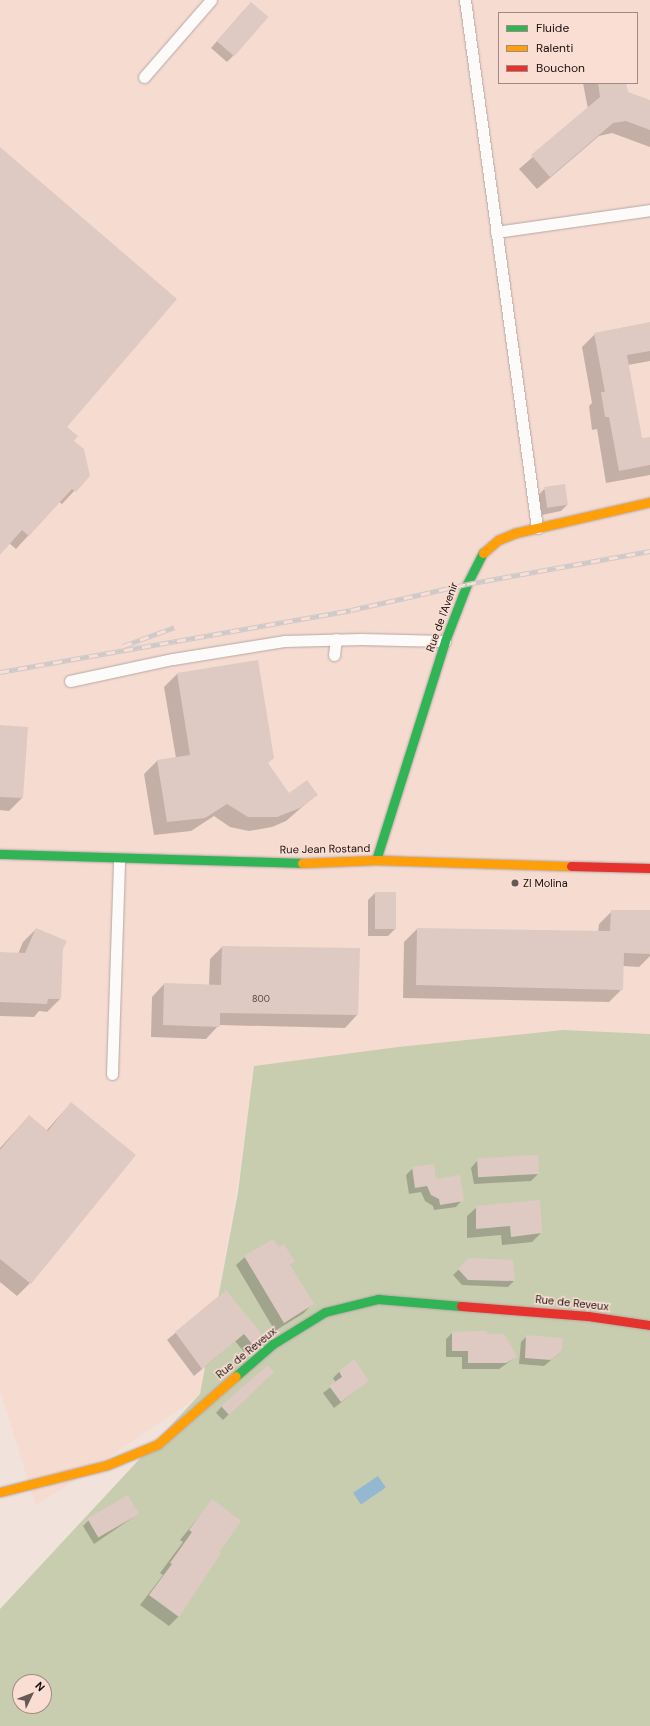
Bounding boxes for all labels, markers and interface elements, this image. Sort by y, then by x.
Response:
legend [498,12,638,84]
text: Fluide [536,20,569,36]
text: Ralenti [536,40,573,56]
text: Bouchon [536,60,585,76]
street label: Rue de l'Avenir [423,580,461,654]
street label: Rue Jean Rostand [280,842,370,856]
place label: ZI Molina [523,876,568,890]
marker: ZI Molina [510,878,520,888]
house number: 800 [252,994,270,1004]
street label: Rue de Reveux [535,1293,609,1313]
street label: Rue de Reveux [213,1325,279,1381]
north arrow [12,1674,52,1714]
text: N [32,1679,48,1694]

